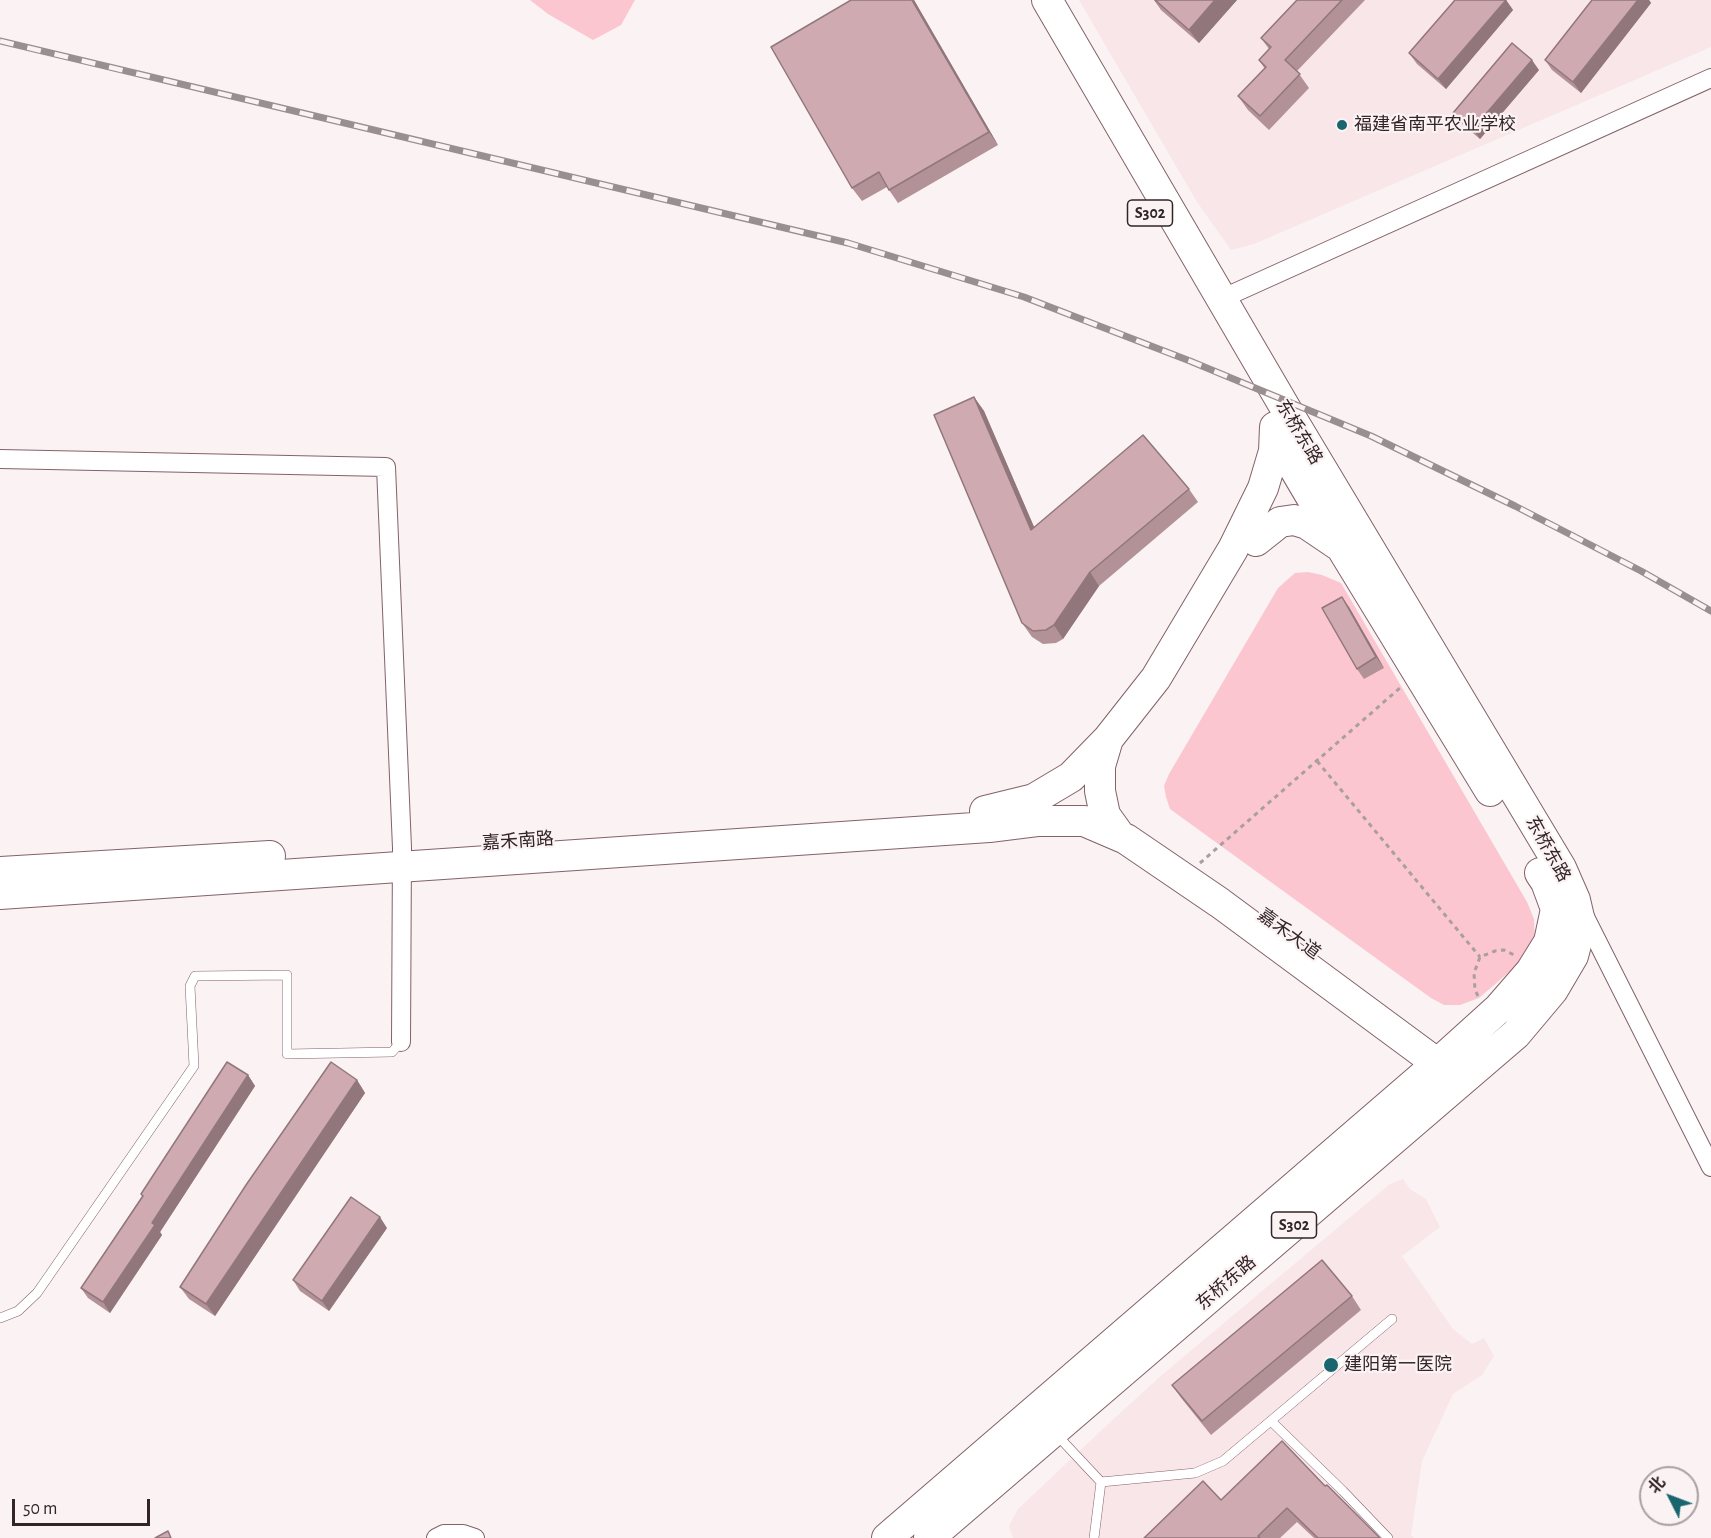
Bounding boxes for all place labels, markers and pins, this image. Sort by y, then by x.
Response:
place label: 福建省南平农业学校 [1354,114,1516,136]
marker: 福建省南平农业学校 [1335,118,1349,132]
place label: 建阳第一医院 [1344,1354,1452,1376]
marker: 建阳第一医院 [1322,1356,1340,1374]

